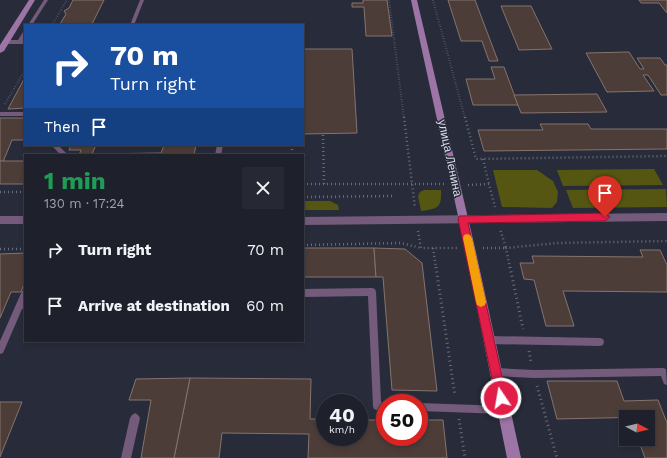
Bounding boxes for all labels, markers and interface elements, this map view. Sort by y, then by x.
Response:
text: 70 m [110,39,179,72]
icon: right [44,40,96,92]
text: Turn right [110,73,196,94]
icon: arrive [88,116,110,138]
text: Then [44,118,80,136]
street label: улица Ленина [435,118,465,198]
text: 1 min [44,167,106,195]
button: close [242,167,284,209]
pin [588,176,622,217]
icon: arrive [594,182,616,204]
text: 130 m · 17:24 [44,196,124,211]
icon: right [44,239,66,261]
text: Turn right [78,241,151,259]
text: 70 m [247,241,284,259]
icon: arrive [44,295,66,317]
text: Arrive at destination [78,297,230,315]
text: 60 m [246,297,284,315]
position arrow [480,377,522,419]
speed limit sign: 50 [376,394,428,446]
text: 40 [329,403,355,427]
north arrow [619,410,655,446]
map controls [619,410,655,446]
text: km/h [329,424,355,435]

